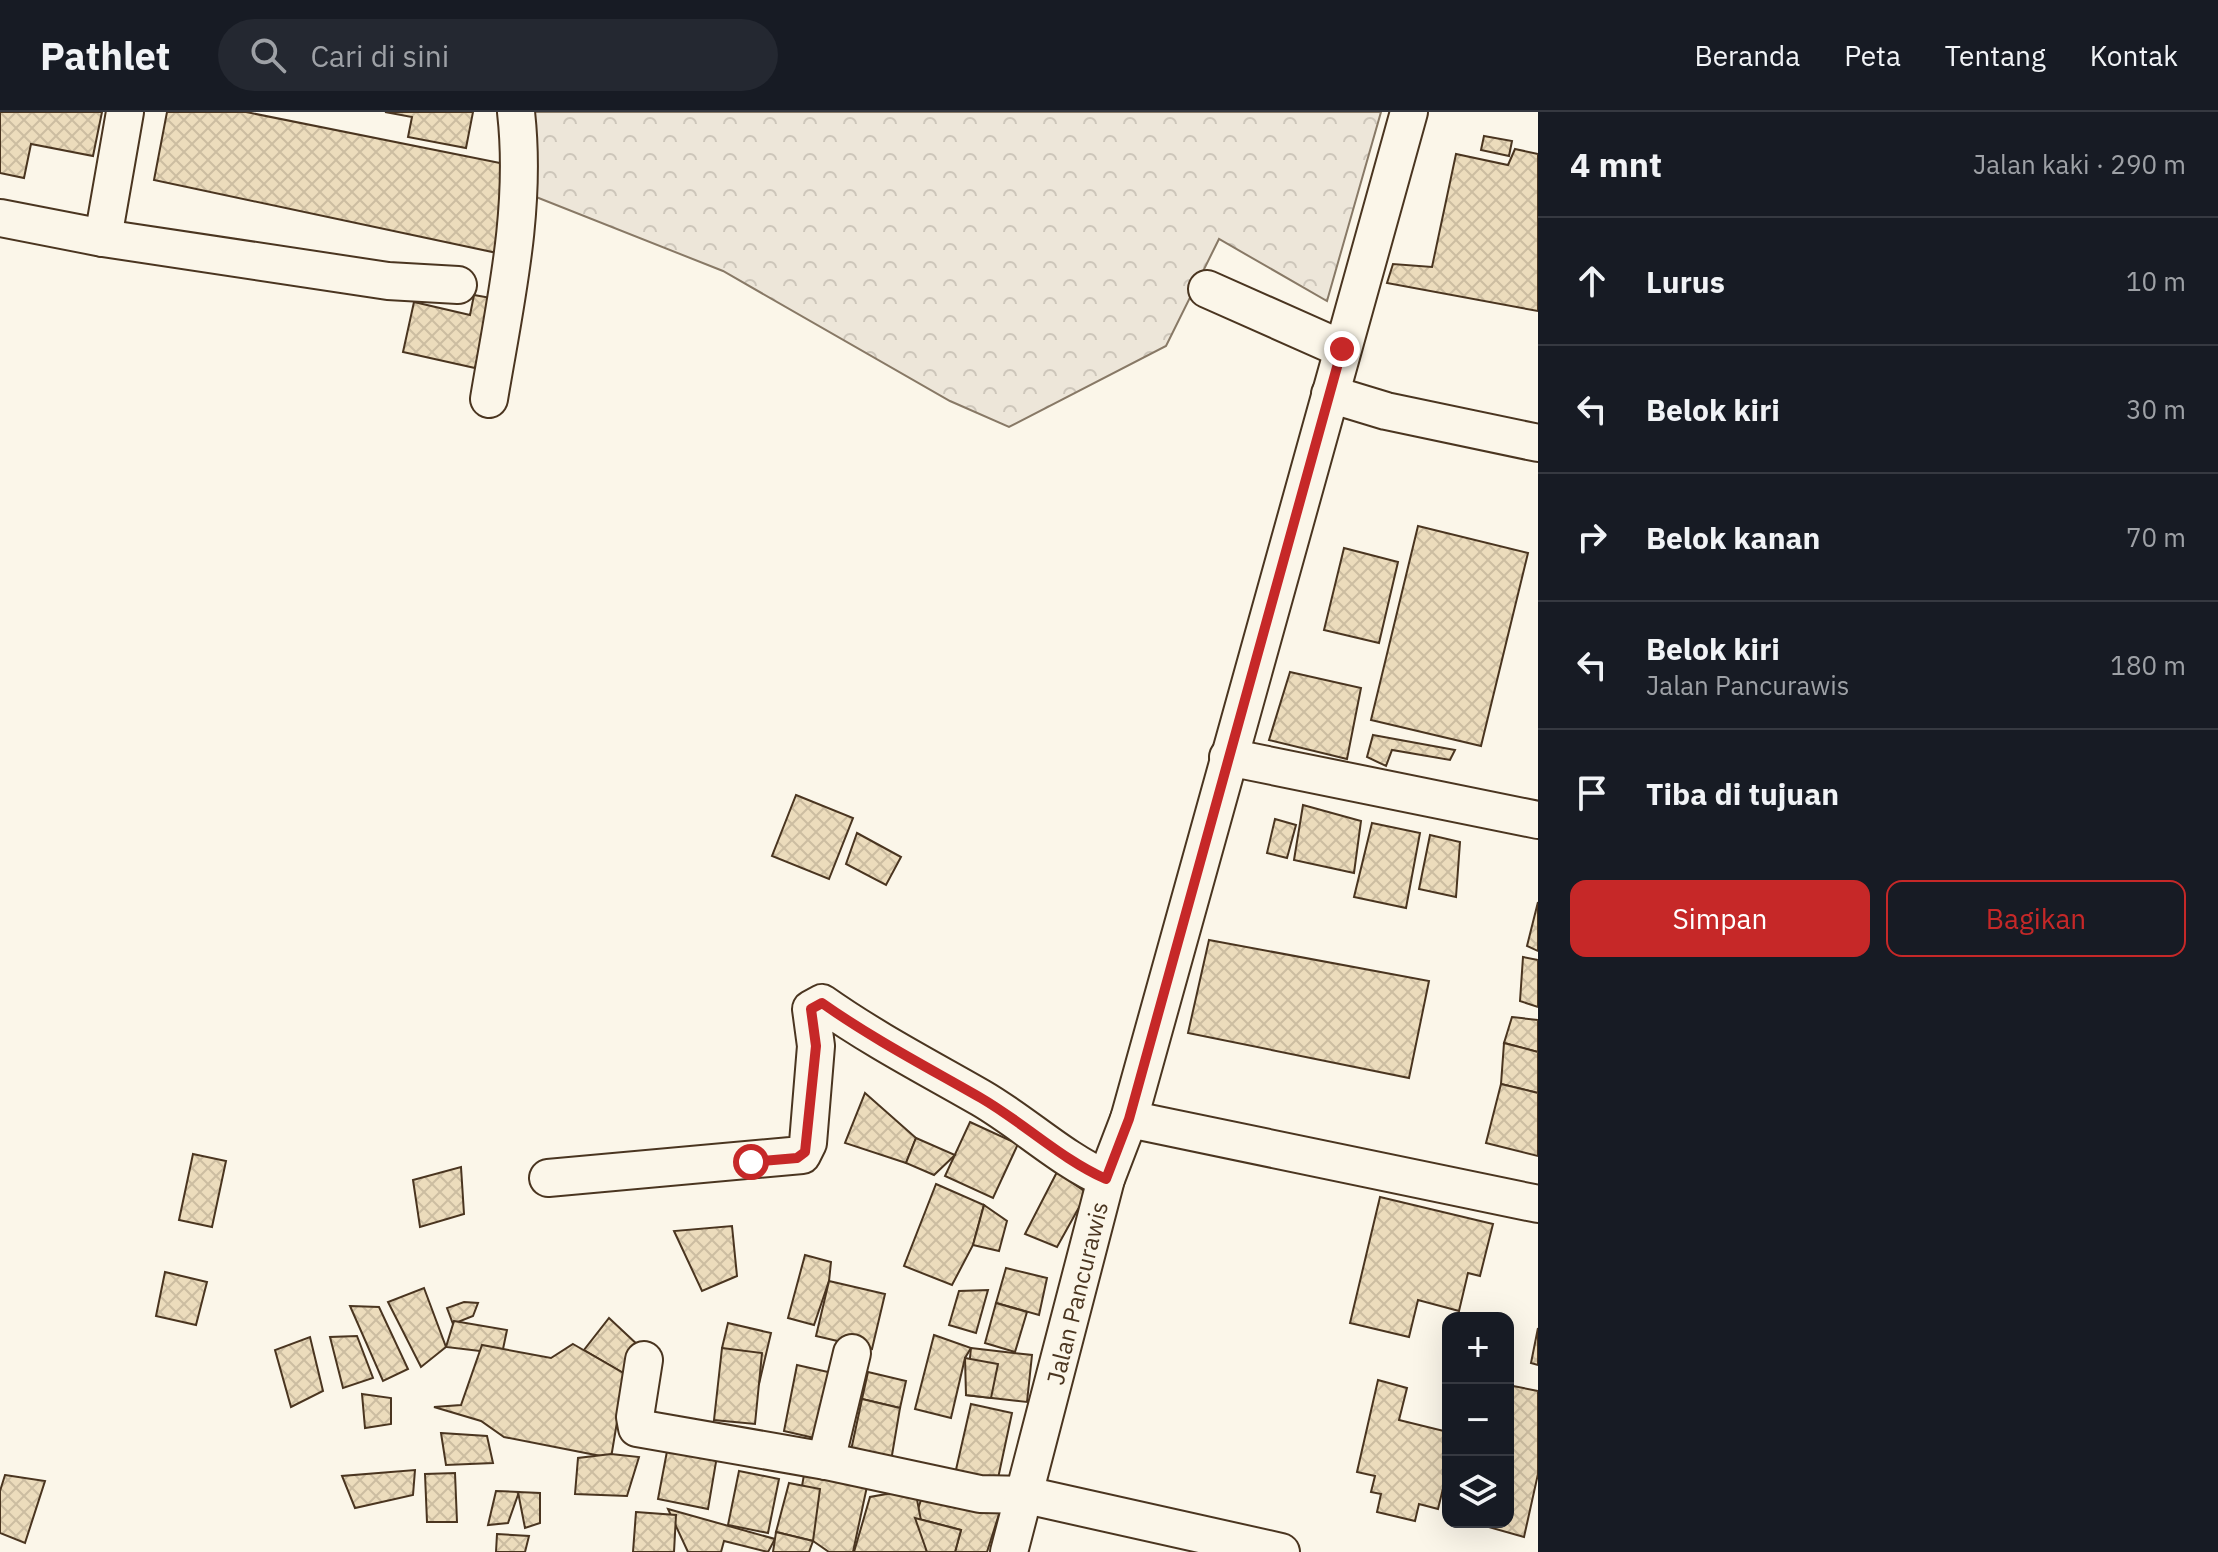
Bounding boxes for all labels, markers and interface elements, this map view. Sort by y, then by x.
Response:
search box [218,19,778,91]
text: Pathlet [40,31,170,80]
icon: search [246,33,290,77]
text: Cari di sini [310,36,449,75]
text: Beranda [1694,37,1800,74]
text: Peta [1844,37,1901,74]
text: Tentang [1945,37,2046,74]
text: Kontak [2090,37,2178,74]
text: 4 mnt [1570,142,1662,186]
text: Jalan kaki · 290 m [1973,147,2186,181]
icon: ahead [1570,259,1614,303]
text: Lurus [1646,262,1725,301]
text: 10 m [2126,264,2186,298]
route end [1324,331,1360,367]
icon: left [1570,387,1614,431]
text: Belok kiri [1646,390,1780,429]
text: 30 m [2126,392,2186,426]
icon: right [1570,515,1614,559]
text: Belok kanan [1646,518,1820,557]
text: 70 m [2126,520,2186,554]
text: Belok kiri [1646,629,1780,668]
icon: left [1570,643,1614,687]
text: 180 m [2110,648,2186,682]
text: Jalan Pancurawis [1646,668,1849,702]
icon: arrive [1570,771,1614,815]
text: Tiba di tujuan [1646,774,1839,813]
button: Simpan [1570,880,1870,957]
button: Bagikan [1886,880,2186,957]
route start [733,1144,769,1180]
street label: Jalan Pancurawis [1039,1198,1115,1388]
map controls [1442,1312,1514,1528]
button: + [1442,1312,1514,1384]
button: − [1442,1384,1514,1456]
button: layers [1442,1456,1514,1528]

